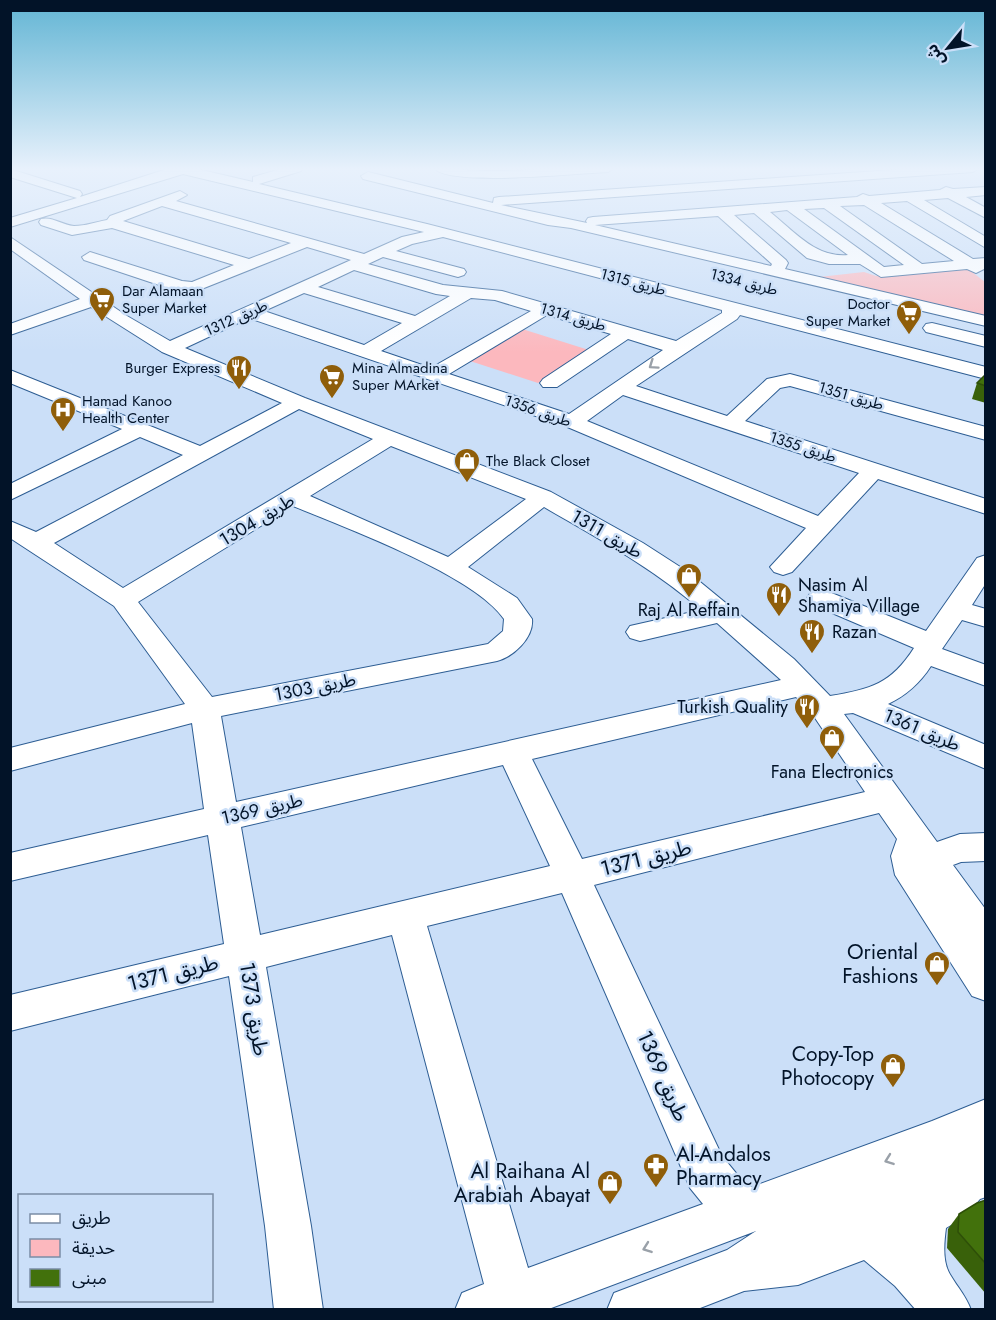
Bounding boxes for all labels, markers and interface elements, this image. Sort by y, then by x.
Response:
north arrow [918,18,978,78]
text: ش [920,40,951,70]
street label: طريق 1315 [598,263,668,301]
street label: طريق 1334 [708,263,780,301]
place label: Dar Alamaan Super Market [122,280,207,319]
supermarket icon: Dar Alamaan Super Market [87,285,117,323]
place label: Doctor Super Market [806,293,891,332]
street label: طريق 1312 [201,294,271,342]
street label: طريق 1314 [538,297,608,337]
supermarket icon: Doctor Super Market [894,298,924,336]
restaurant icon: Burger Express [224,353,254,391]
place label: Burger Express [125,357,220,379]
place label: Mina Almadina Super MArket [352,357,447,396]
one-way arrow [649,358,660,369]
supermarket icon: Mina Almadina Super MArket [317,362,347,400]
street label: طريق 1351 [816,376,886,416]
street label: طريق 1356 [502,389,574,433]
place label: Hamad Kanoo Health Center [82,390,172,429]
hospital icon: Hamad Kanoo Health Center [48,395,78,433]
street label: طريق 1355 [767,426,839,468]
shop icon: The Black Closet [452,446,482,484]
place label: The Black Closet [486,450,590,472]
street label: طريق 1304 [215,487,299,553]
street label: طريق 1311 [567,503,647,565]
shop icon: Raj Al Reffain [674,561,704,599]
place label: Nasim Al Shamiya Village [798,572,920,619]
restaurant icon: Nasim Al Shamiya Village [764,580,794,618]
place label: Raj Al Reffain [638,597,740,623]
restaurant icon: Razan [797,617,827,655]
place label: Razan [832,619,877,645]
street label: طريق 1303 [272,666,358,708]
restaurant icon: Turkish Quality [792,692,822,730]
place label: Turkish Quality [677,694,788,720]
street label: طريق 1361 [880,702,964,758]
shop icon: Fana Electronics [817,723,847,761]
place label: Fana Electronics [771,759,893,785]
street label: طريق 1369 [219,787,305,831]
street label: طريق 1371 [597,832,695,884]
place label: Oriental Fashions [842,937,918,991]
street label: طريق 1371 [124,947,222,999]
shop icon: Oriental Fashions [922,949,952,987]
street label: طريق 1373 [232,960,276,1058]
street label: طريق 1369 [630,1026,696,1126]
place label: Copy-Top Photocopy [781,1039,875,1093]
shop icon: Copy-Top Photocopy [878,1051,908,1089]
place label: Al-Andalos Pharmacy [676,1139,771,1193]
pharmacy icon: Al-Andalos Pharmacy [641,1151,671,1189]
one-way arrow [884,1152,895,1165]
place label: Al Raihana Al Arabiah Abayat [454,1156,590,1210]
shop icon: Al Raihana Al Arabiah Abayat [595,1168,625,1206]
legend [18,1194,213,1302]
text: طريق [72,1205,111,1231]
text: حديقة [72,1235,115,1261]
one-way arrow [642,1241,652,1254]
text: مبنى [72,1265,107,1291]

